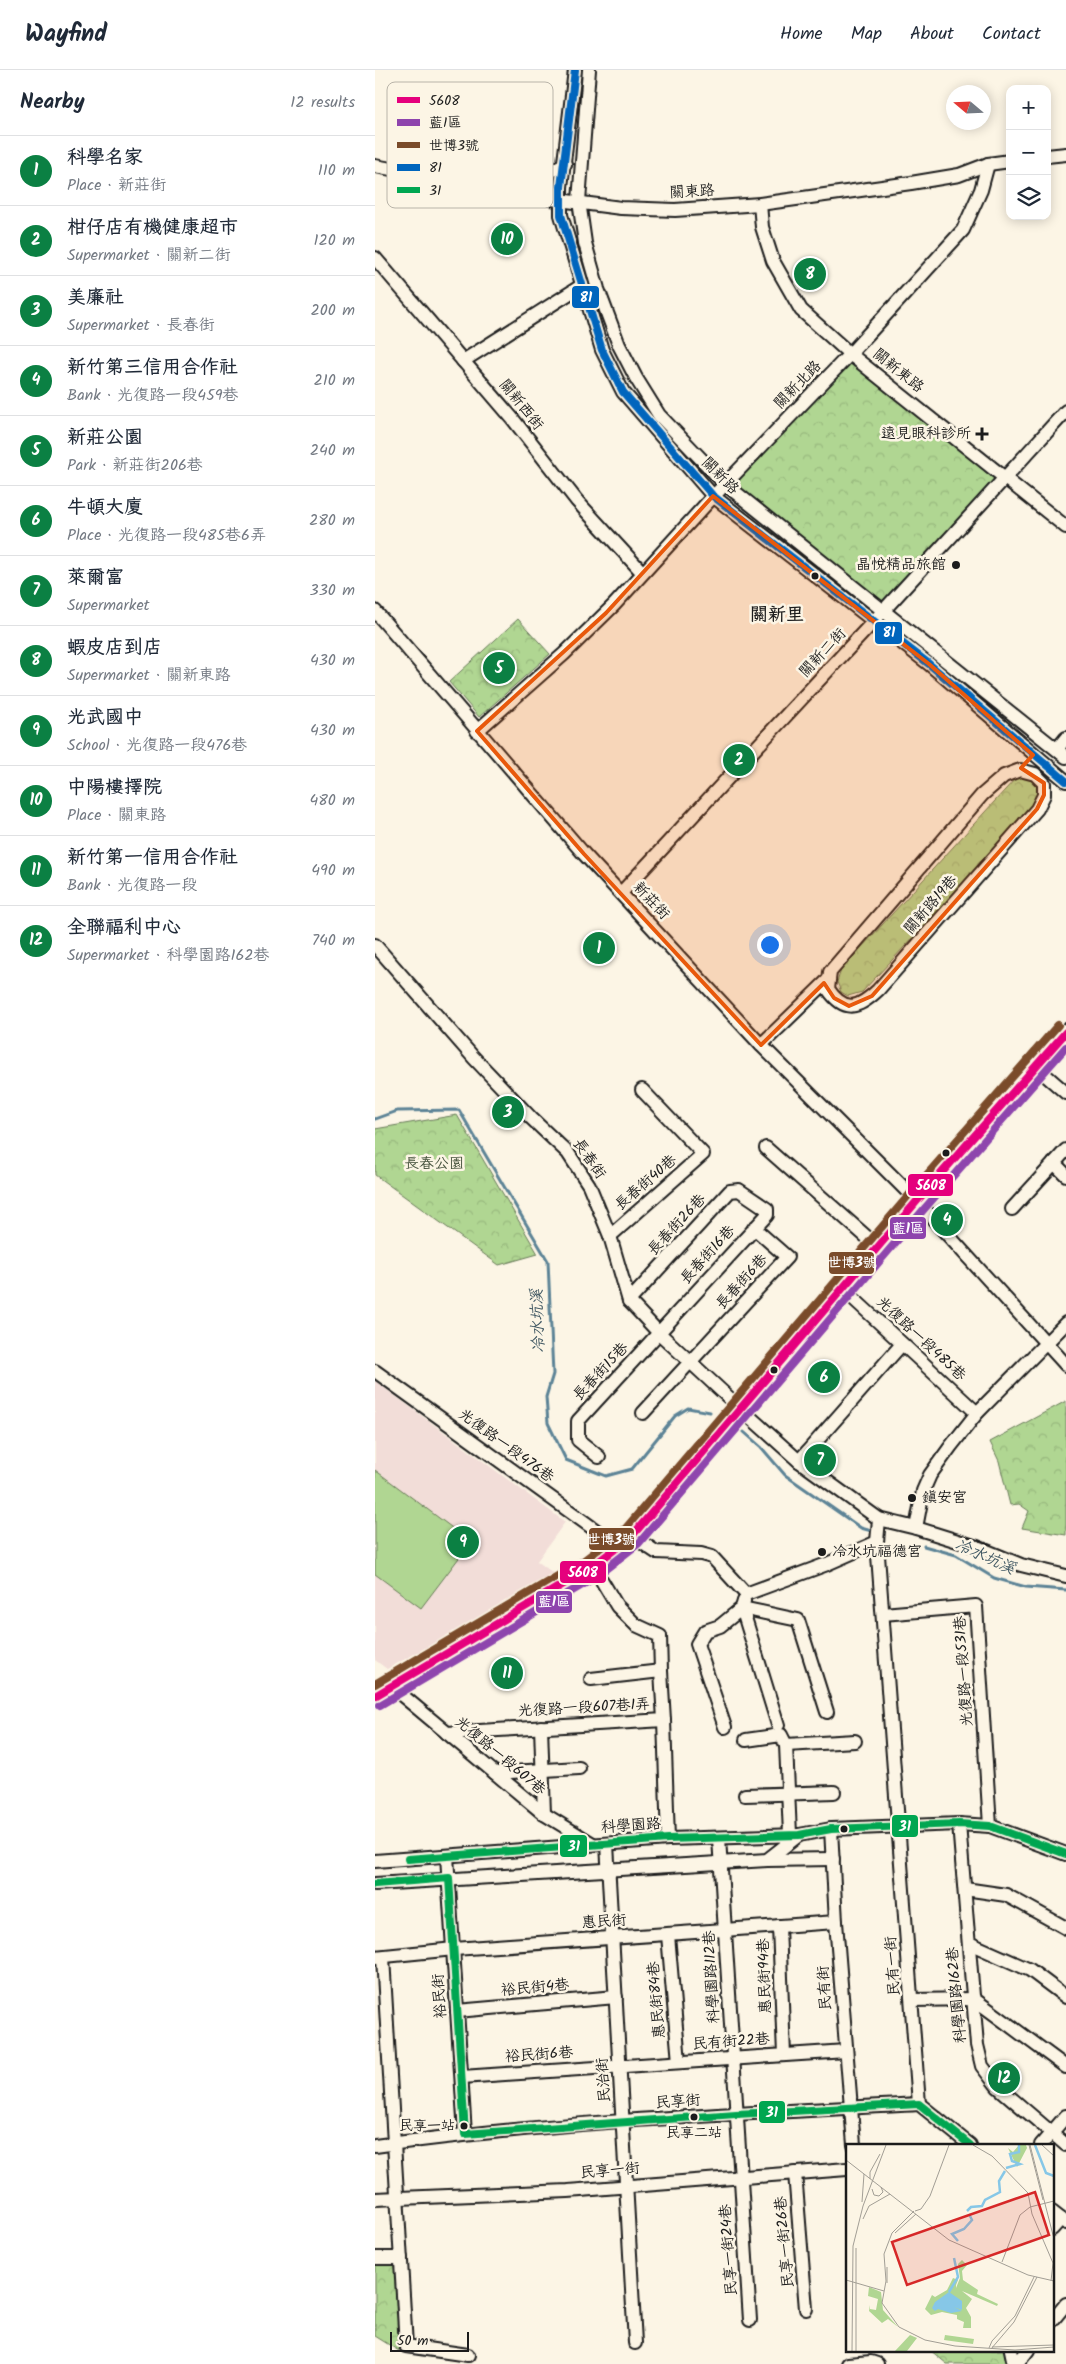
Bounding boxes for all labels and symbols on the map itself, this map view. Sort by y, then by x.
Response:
legend [387,82,553,208]
north arrow [946,85,991,130]
text: 5608 [429,90,460,112]
text: 藍1區 [429,112,461,134]
text: 世博3號 [429,135,479,157]
text: 81 [429,157,442,179]
street label: 關東路 [669,179,715,205]
text: 31 [429,180,441,202]
pin: 10 [491,220,523,258]
pin: 8 [794,255,826,293]
line badge: 81 [571,285,600,309]
text: 81 [580,287,593,309]
street label: 關新東路 [867,343,929,399]
street label: 關新北路 [769,355,827,415]
street label: 關新西街 [493,374,549,436]
place label: 遠見眼科診所 [881,422,971,446]
marker: 遠見眼科診所 [975,427,989,441]
street label: 關新路 [696,452,744,500]
place label: 晶悅精品旅館 [856,553,946,577]
marker: 晶悅精品旅館 [950,559,962,571]
unlabelled marker [810,571,820,581]
district label: 關新里 [750,601,804,630]
line badge: 81 [874,621,903,645]
text: 81 [883,622,896,644]
street label: 關新二街 [794,623,852,683]
pin: 5 [483,649,515,687]
pin: 2 [723,741,755,779]
street label: 關新路19巷 [898,870,964,940]
street label: 新莊街 [627,876,675,926]
pin: 1 [583,929,615,967]
your location [757,932,783,958]
pin: 3 [492,1093,524,1131]
street label: 長春街 [566,1134,612,1184]
unlabelled marker [941,1148,951,1158]
street label: 長春街40巷 [610,1149,682,1217]
park label: 長春公園 [404,1152,464,1176]
line badge: 5608 [907,1173,954,1197]
text: 5608 [915,1175,947,1197]
street label: 長春街26巷 [642,1189,712,1261]
pin: 4 [931,1201,963,1239]
line badge: 藍1區 [889,1216,927,1240]
text: 藍1區 [892,1218,924,1240]
street label: 長春街16巷 [675,1220,741,1290]
street label: 長春街6巷 [710,1249,774,1315]
line badge: 世博3號 [828,1251,875,1275]
text: 世博3號 [827,1252,877,1274]
water label: 冷水坑溪 [524,1288,552,1353]
street label: 光復路一段485巷 [871,1291,971,1387]
street label: 長春街15巷 [567,1337,635,1407]
pin: 6 [808,1358,840,1396]
unlabelled marker [769,1365,779,1375]
street label: 光復路一段476巷 [453,1403,559,1489]
pin: 7 [804,1441,836,1479]
place label: 鎮安宮 [922,1486,967,1510]
marker: 鎮安宮 [906,1492,918,1504]
pin: 9 [447,1523,479,1561]
line badge: 世博3號 [588,1527,635,1551]
text: 世博3號 [586,1529,636,1551]
water label: 冷水坑溪 [951,1533,1020,1582]
place label: 冷水坑福德宮 [832,1540,922,1564]
marker: 冷水坑福德宮 [816,1546,828,1558]
line badge: 5608 [559,1560,607,1584]
text: 5608 [567,1562,599,1584]
line badge: 藍1區 [535,1590,573,1614]
text: 藍1區 [538,1591,570,1613]
street label: 光復路一段531巷 [948,1615,980,1727]
pin: 11 [491,1654,523,1692]
street label: 光復路一段607巷1弄 [517,1693,651,1723]
street label: 光復路一段607巷 [449,1711,551,1801]
street label: 科學園路 [600,1812,662,1840]
line badge: 31 [891,1814,919,1838]
text: 31 [898,1816,912,1838]
unlabelled marker [839,1824,849,1834]
line badge: 31 [559,1834,588,1858]
text: 31 [567,1836,581,1858]
street label: 惠民街 [581,1908,627,1936]
street label: 科學園路112巷 [698,1930,726,2024]
street label: 民有一街 [879,1935,907,1997]
street label: 惠民街94巷 [752,1938,778,2014]
street label: 科學園路162巷 [941,1946,973,2044]
street label: 惠民街84巷 [642,1960,672,2040]
street label: 民有街 [811,1965,839,2011]
street label: 裕民街 [426,1973,454,2019]
street label: 裕民街4巷 [500,1973,570,2003]
street label: 民有街22巷 [692,2027,770,2057]
street label: 裕民街6巷 [504,2041,574,2069]
street label: 民治街 [590,2057,618,2103]
pin: 12 [988,2059,1020,2097]
street label: 民享街 [655,2088,701,2116]
line badge: 31 [758,2100,786,2124]
text: 31 [765,2102,779,2124]
marker: 民享二站 [689,2112,699,2122]
place label: 民享一站 [399,2115,455,2137]
marker: 民享一站 [459,2121,469,2131]
place label: 民享二站 [666,2122,722,2144]
inset map [846,2144,1053,2352]
street label: 民享一街 [579,2156,641,2186]
street label: 民享一街26巷 [769,2195,801,2289]
street label: 民享一街24巷 [714,2203,744,2297]
scale bar [390,2329,469,2352]

